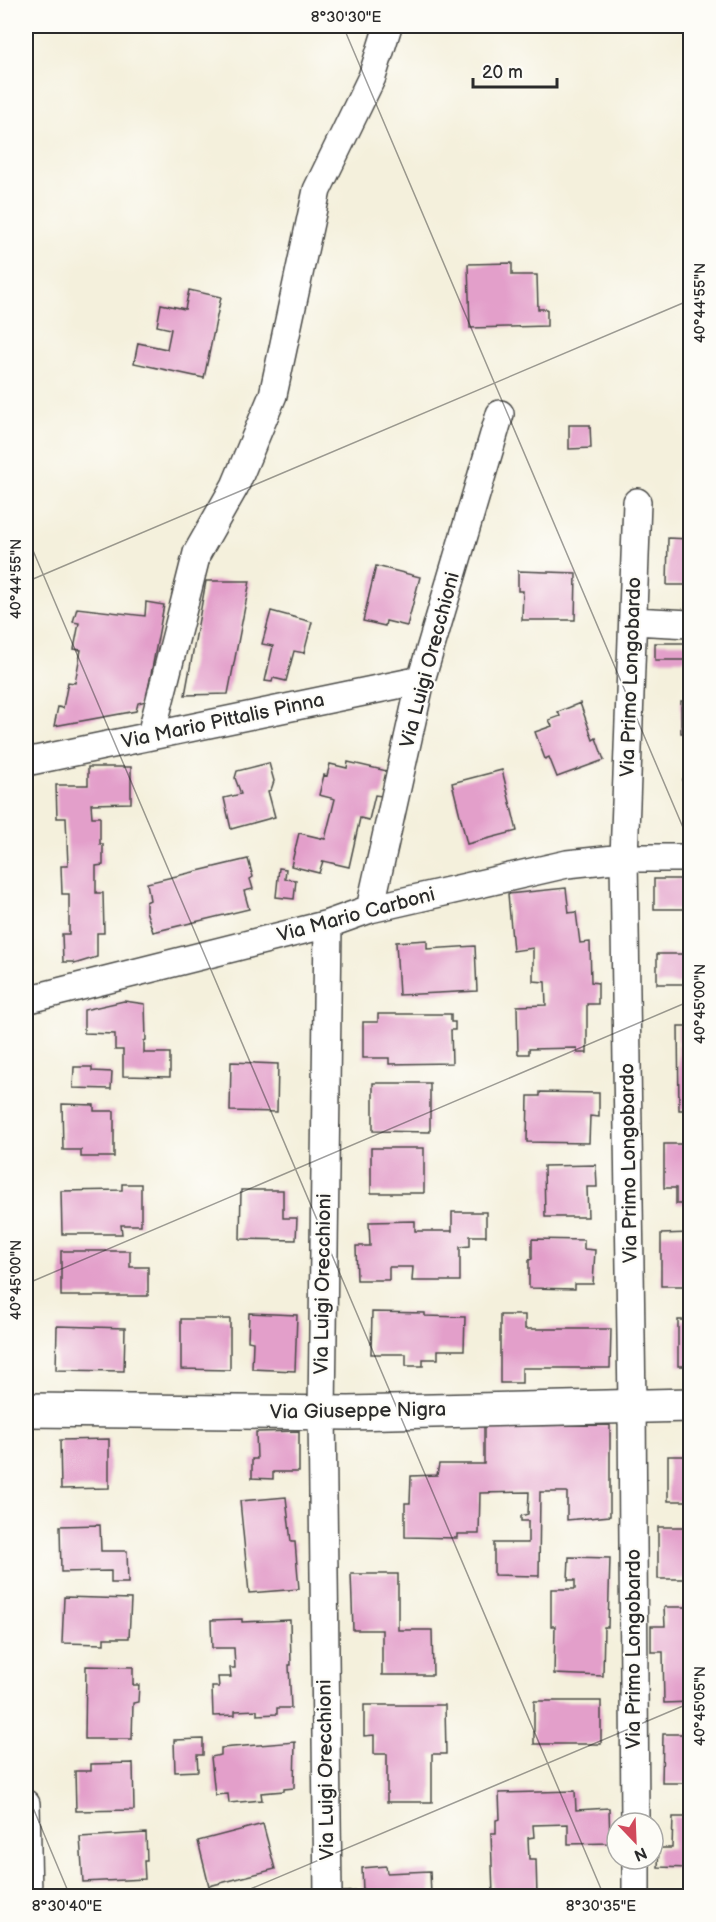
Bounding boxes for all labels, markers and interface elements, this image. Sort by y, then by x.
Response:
text: 8°30'30"E [311,8,381,27]
scale bar [473,51,557,89]
text: 20 m [482,62,523,83]
text: 40°44'55"N [691,263,710,343]
text: 40°44'55"N [7,539,26,619]
street label: Via Luigi Orecchioni [395,569,465,751]
street label: Via Primo Longobardo [616,577,646,777]
street label: Via Mario Pittalis Pinna [119,688,327,754]
street label: Via Mario Carboni [274,882,438,948]
text: 40°45'00"N [691,964,710,1044]
street label: Via Primo Longobardo [615,1063,643,1263]
street label: Via Luigi Orecchioni [309,1193,337,1375]
text: 40°45'00"N [7,1240,26,1320]
street label: Via Giuseppe Nigra [270,1397,446,1425]
street label: Via Primo Longobardo [622,1549,646,1749]
text: 40°45'05"N [691,1666,710,1746]
street label: Via Luigi Orecchioni [312,1679,340,1861]
north arrow [605,1811,665,1871]
text: N [631,1842,650,1865]
text: 8°30'40"E [32,1897,102,1916]
text: 8°30'35"E [566,1897,636,1916]

